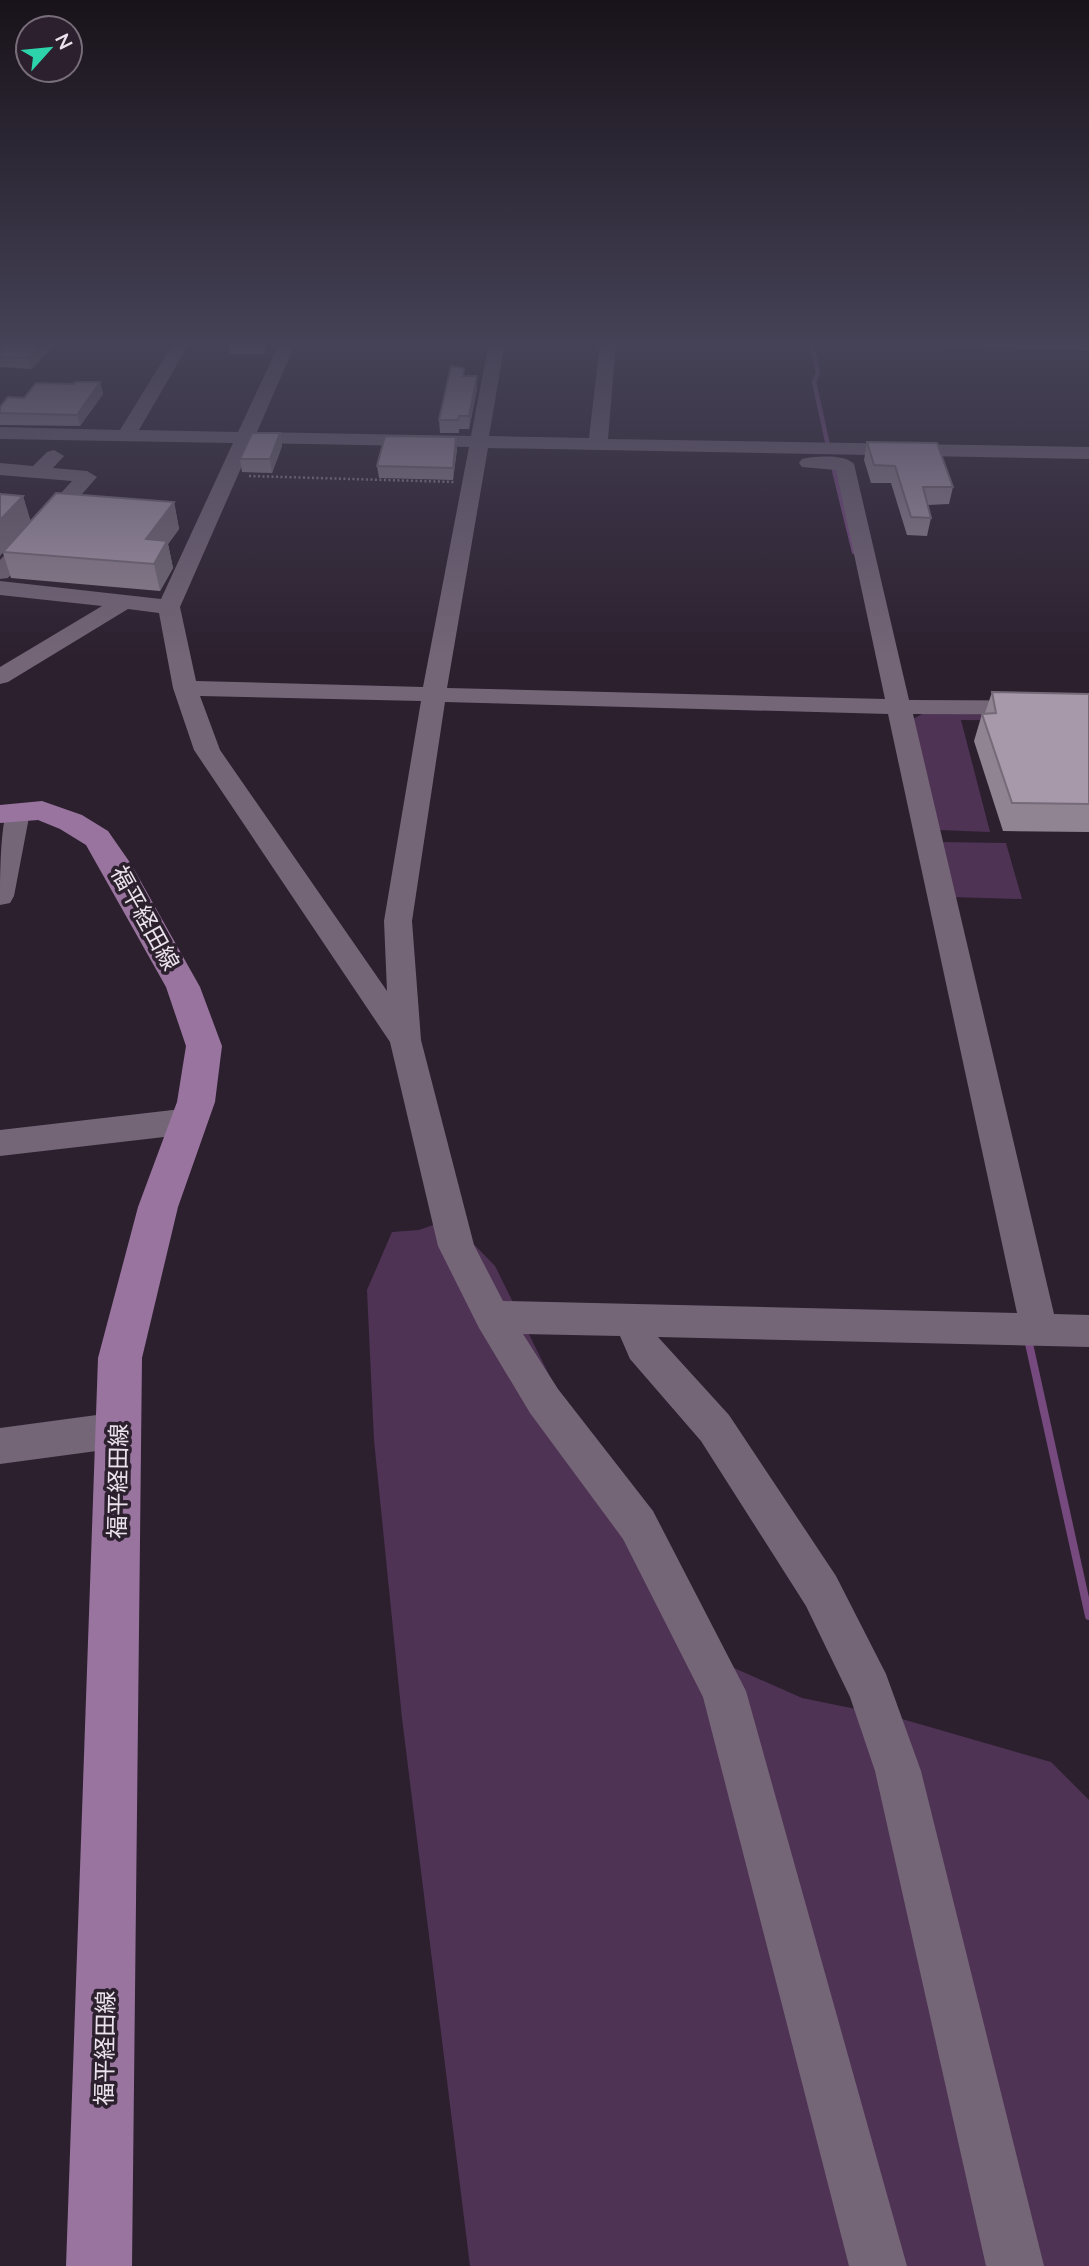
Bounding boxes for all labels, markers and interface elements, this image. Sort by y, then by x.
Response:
north arrow [14,14,84,84]
text: N [51,29,78,53]
street label: 福平経田線 [106,860,186,975]
street label: 福平経田線 [102,1423,132,1539]
street label: 福平経田線 [89,1990,119,2106]

